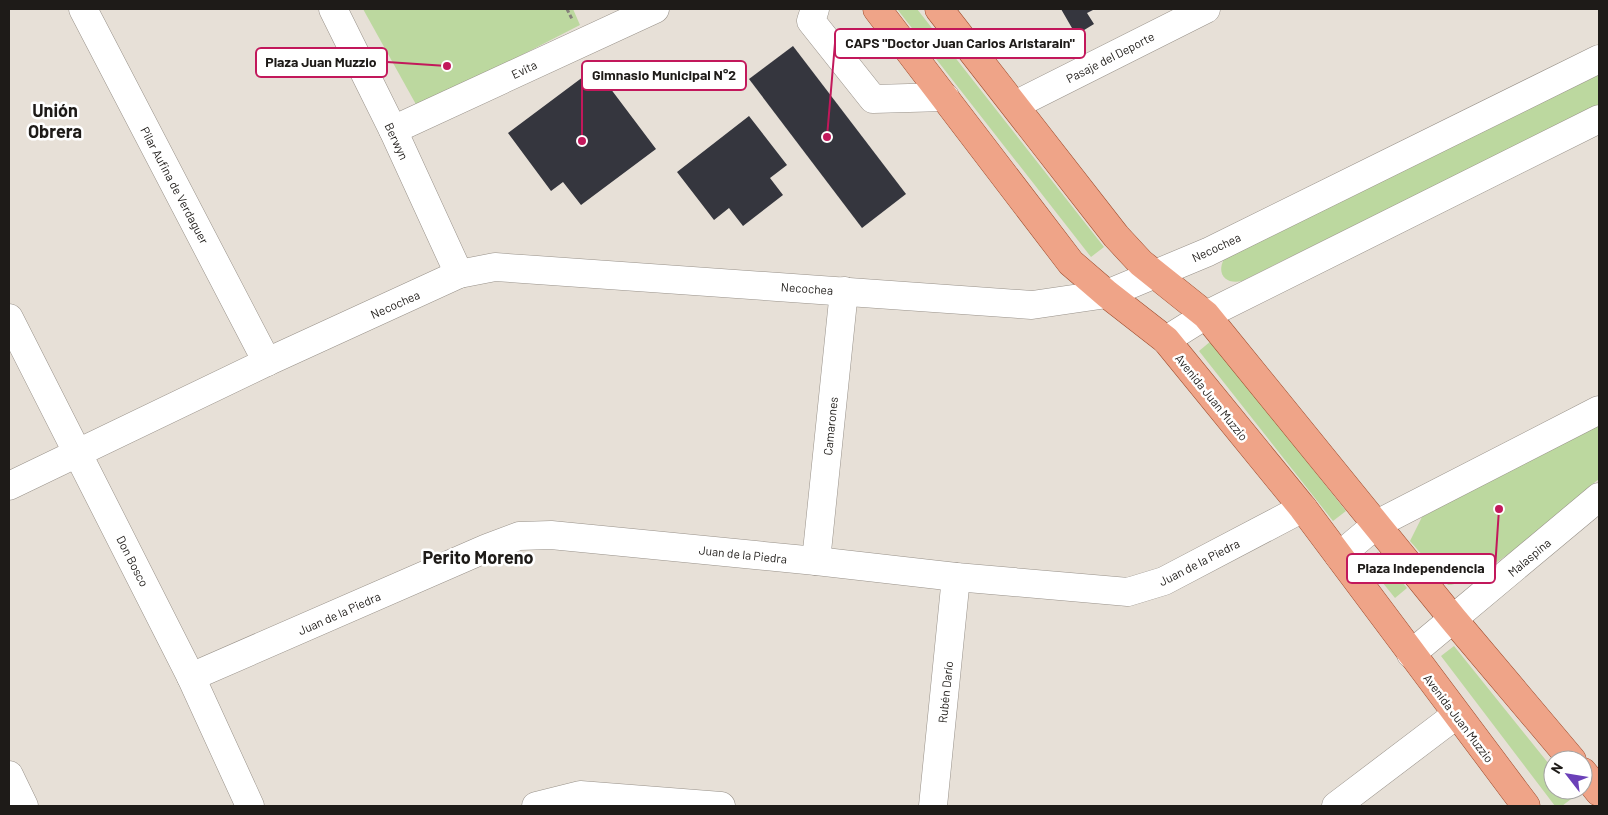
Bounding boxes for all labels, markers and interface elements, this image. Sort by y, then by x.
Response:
callout: CAPS "Doctor Juan Carlos Aristarain" [835,29,1085,58]
street label: Pasaje del Deporte [1064,29,1156,85]
text: CAPS "Doctor Juan Carlos Aristarain" [845,34,1075,51]
callout: Plaza Juan Muzzio [256,48,387,77]
text: Plaza Juan Muzzio [265,53,377,70]
street label: Evita [509,57,539,81]
callout: Gimnasio Municipal N°2 [582,61,746,90]
text: Gimnasio Municipal N°2 [592,66,736,83]
district label: Unión Obrera [28,99,82,142]
street label: Berwyn [382,120,412,162]
street label: Pilar Aufina de Verdaguer [138,124,212,247]
street label: Necochea [1189,230,1243,264]
street label: Necochea [780,279,834,297]
street label: Necochea [368,287,422,321]
street label: Avenida Juan Muzzio [1173,351,1251,443]
street label: Camarones [820,396,840,456]
street label: Don Bosco [114,533,152,589]
street label: Malaspina [1505,535,1553,579]
street label: Juan de la Piedra [1156,536,1242,588]
street label: Juan de la Piedra [698,542,788,566]
district label: Perito Moreno [422,546,534,568]
callout: Plaza Independencia [1347,554,1495,583]
text: Plaza Independencia [1357,559,1485,576]
street label: Juan de la Piedra [296,589,382,637]
street label: Rubén Darío [935,660,955,724]
street label: Avenida Juan Muzzio [1421,671,1497,765]
north arrow [1543,750,1593,800]
text: N [1547,760,1566,776]

